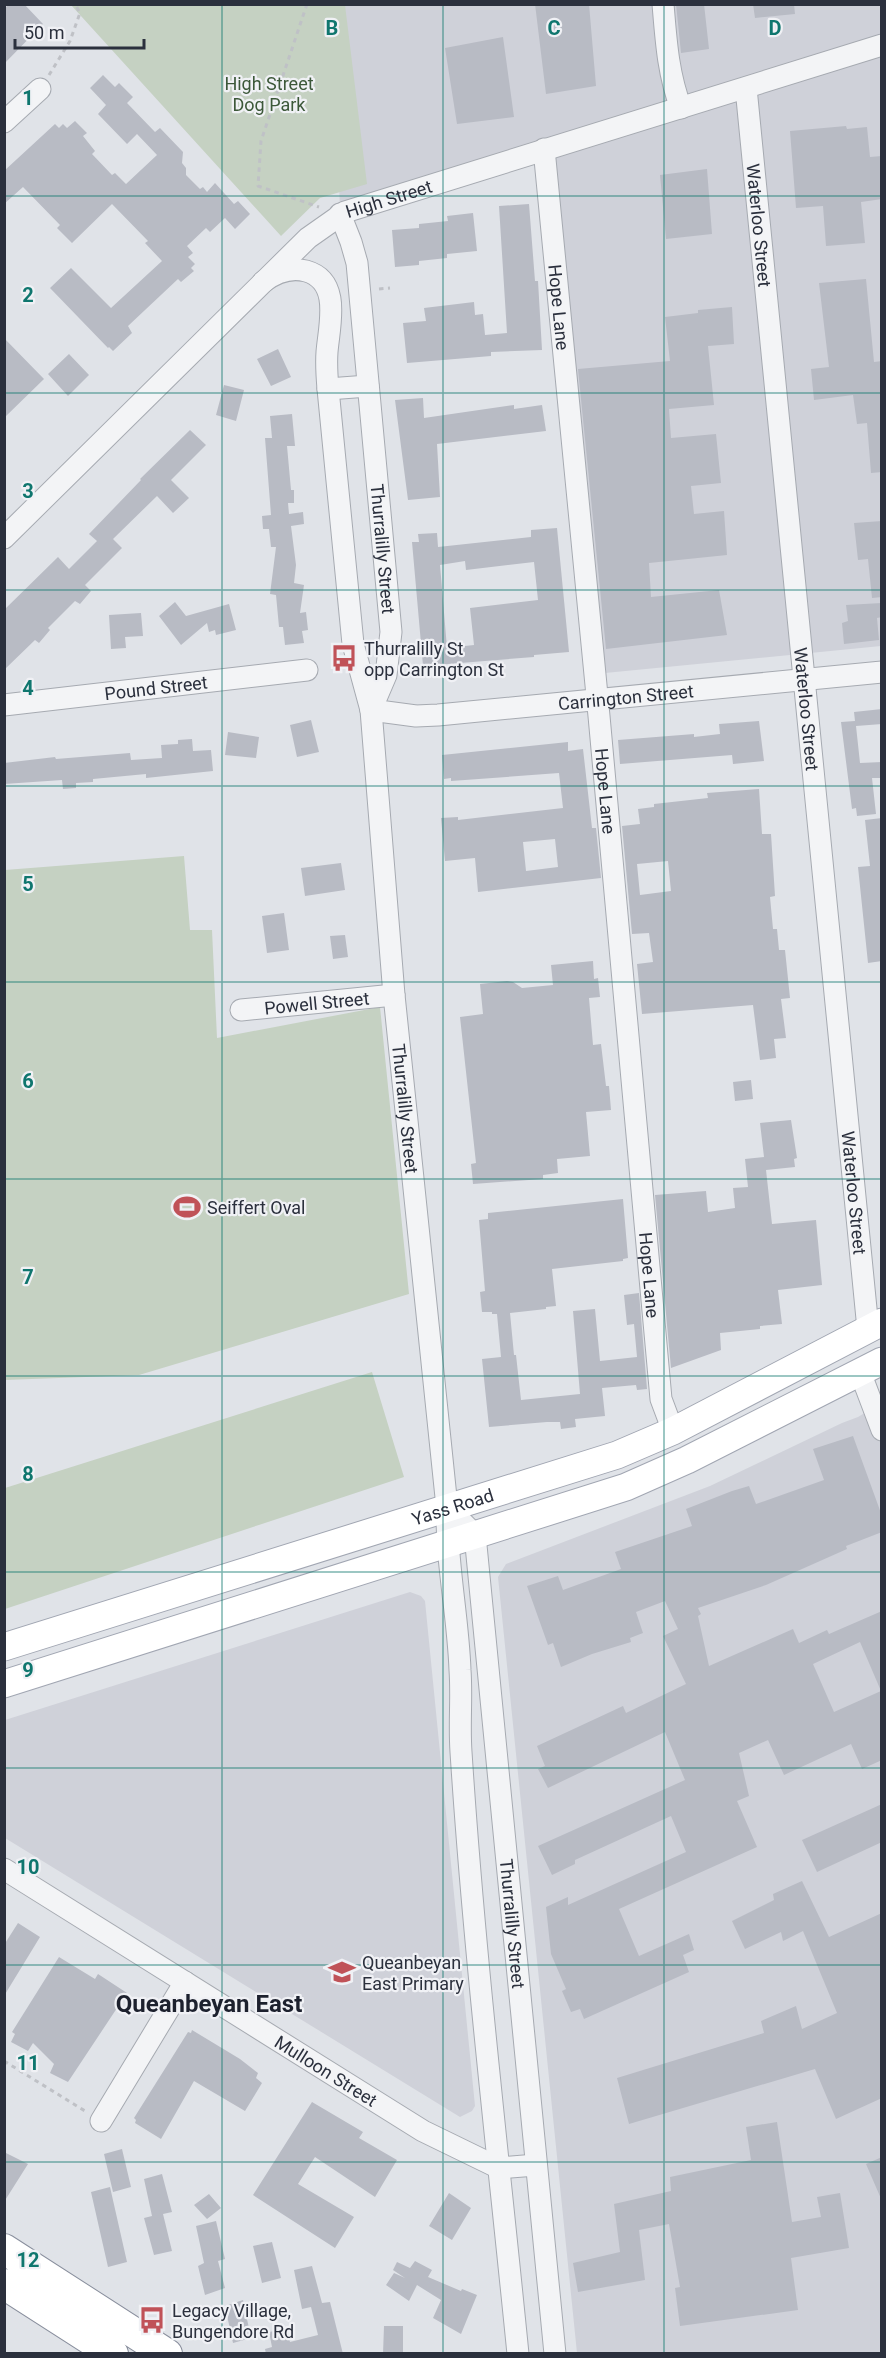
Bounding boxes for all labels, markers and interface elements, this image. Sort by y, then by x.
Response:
scale bar [15,12,144,50]
text: B [326,16,338,40]
text: C [547,16,561,40]
text: D [769,16,782,40]
text: 50 m [24,22,64,43]
park label: High Street Dog Park [224,73,314,115]
text: 1 [22,86,34,110]
street label: Waterloo Street [743,163,776,288]
street label: High Street [343,175,434,222]
street label: Hope Lane [545,263,574,351]
text: 2 [22,283,34,307]
text: 3 [22,479,34,503]
street label: Thurralilly Street [367,483,400,615]
place label: Thurralilly St opp Carrington St [364,638,504,680]
bus stop icon: Thurralilly St opp Carrington St [329,643,359,673]
street label: Waterloo Street [791,646,824,772]
street label: Pound Street [103,671,209,704]
text: 4 [22,676,34,700]
street label: Carrington Street [557,680,695,714]
street label: Hope Lane [591,747,620,835]
text: 5 [22,872,34,896]
street label: Powell Street [263,987,370,1018]
street label: Thurralilly Street [389,1043,423,1175]
text: 6 [22,1069,34,1093]
street label: Waterloo Street [838,1130,871,1255]
sports icon: Seiffert Oval [172,1192,202,1222]
place label: Seiffert Oval [207,1197,306,1218]
street label: Hope Lane [635,1231,664,1319]
text: 7 [22,1265,34,1289]
text: 8 [22,1462,34,1486]
street label: Yass Road [409,1484,496,1529]
text: 9 [22,1658,34,1682]
text: 10 [17,1855,39,1879]
street label: Thurralilly Street [496,1858,530,1990]
place label: Queanbeyan East Primary [362,1952,464,1994]
school or university icon: Queanbeyan East Primary [327,1957,357,1987]
district label: Queanbeyan East [116,1990,302,2018]
street label: Mulloon Street [271,2031,381,2110]
text: 11 [17,2051,39,2075]
text: 12 [17,2248,39,2272]
place label: Legacy Village, Bungendore Rd [172,2300,294,2342]
bus stop icon: Legacy Village, Bungendore Rd [137,2305,167,2335]

